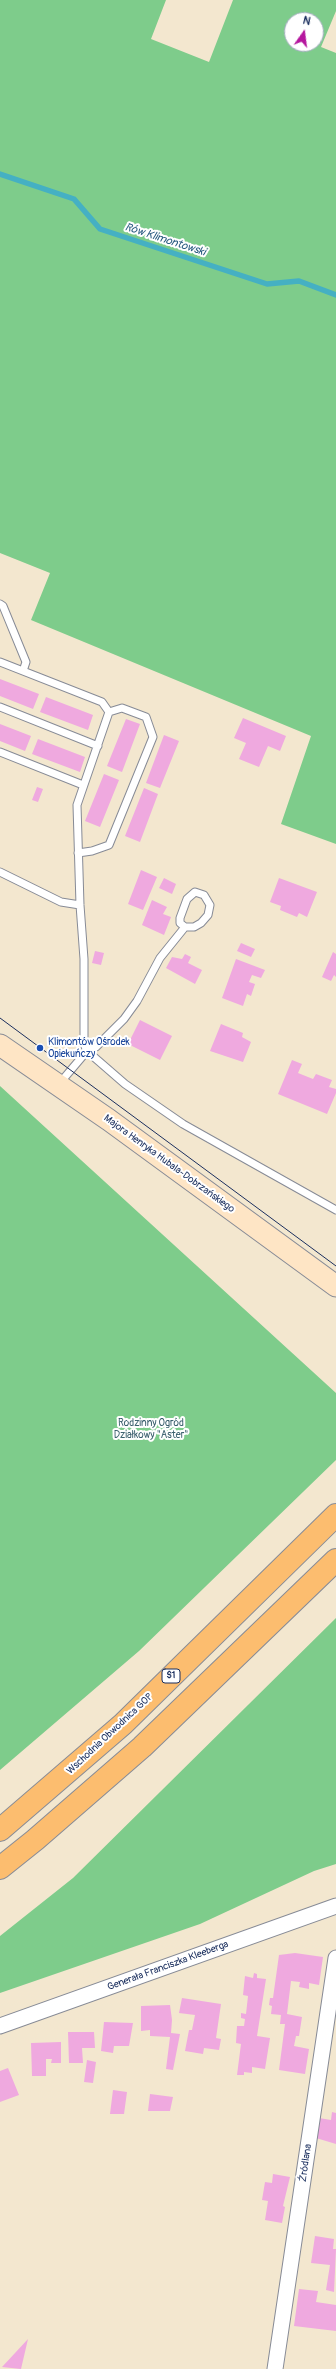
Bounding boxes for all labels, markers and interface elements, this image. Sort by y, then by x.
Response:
north arrow [284,12,324,52]
text: N [302,14,312,28]
water label: Rów Klimontowski [123,221,207,259]
place label: Klimontów Ośrodek Opiekuńczy [48,1036,130,1060]
marker: Klimontów Ośrodek Opiekuńczy [35,1043,45,1053]
street label: Majora Henryka Hubala-Dobrzańskiego [101,1112,237,1216]
park label: Rodzinny Ogród Działkowy "Aster" [114,1417,188,1440]
road number: S1 [162,1669,180,1683]
street label: Wschodnia Obwodnica GOP [64,1691,156,1777]
street label: Generała Franciszka Kleeberga [106,1938,230,1994]
street label: Źródlana [297,2143,315,2183]

